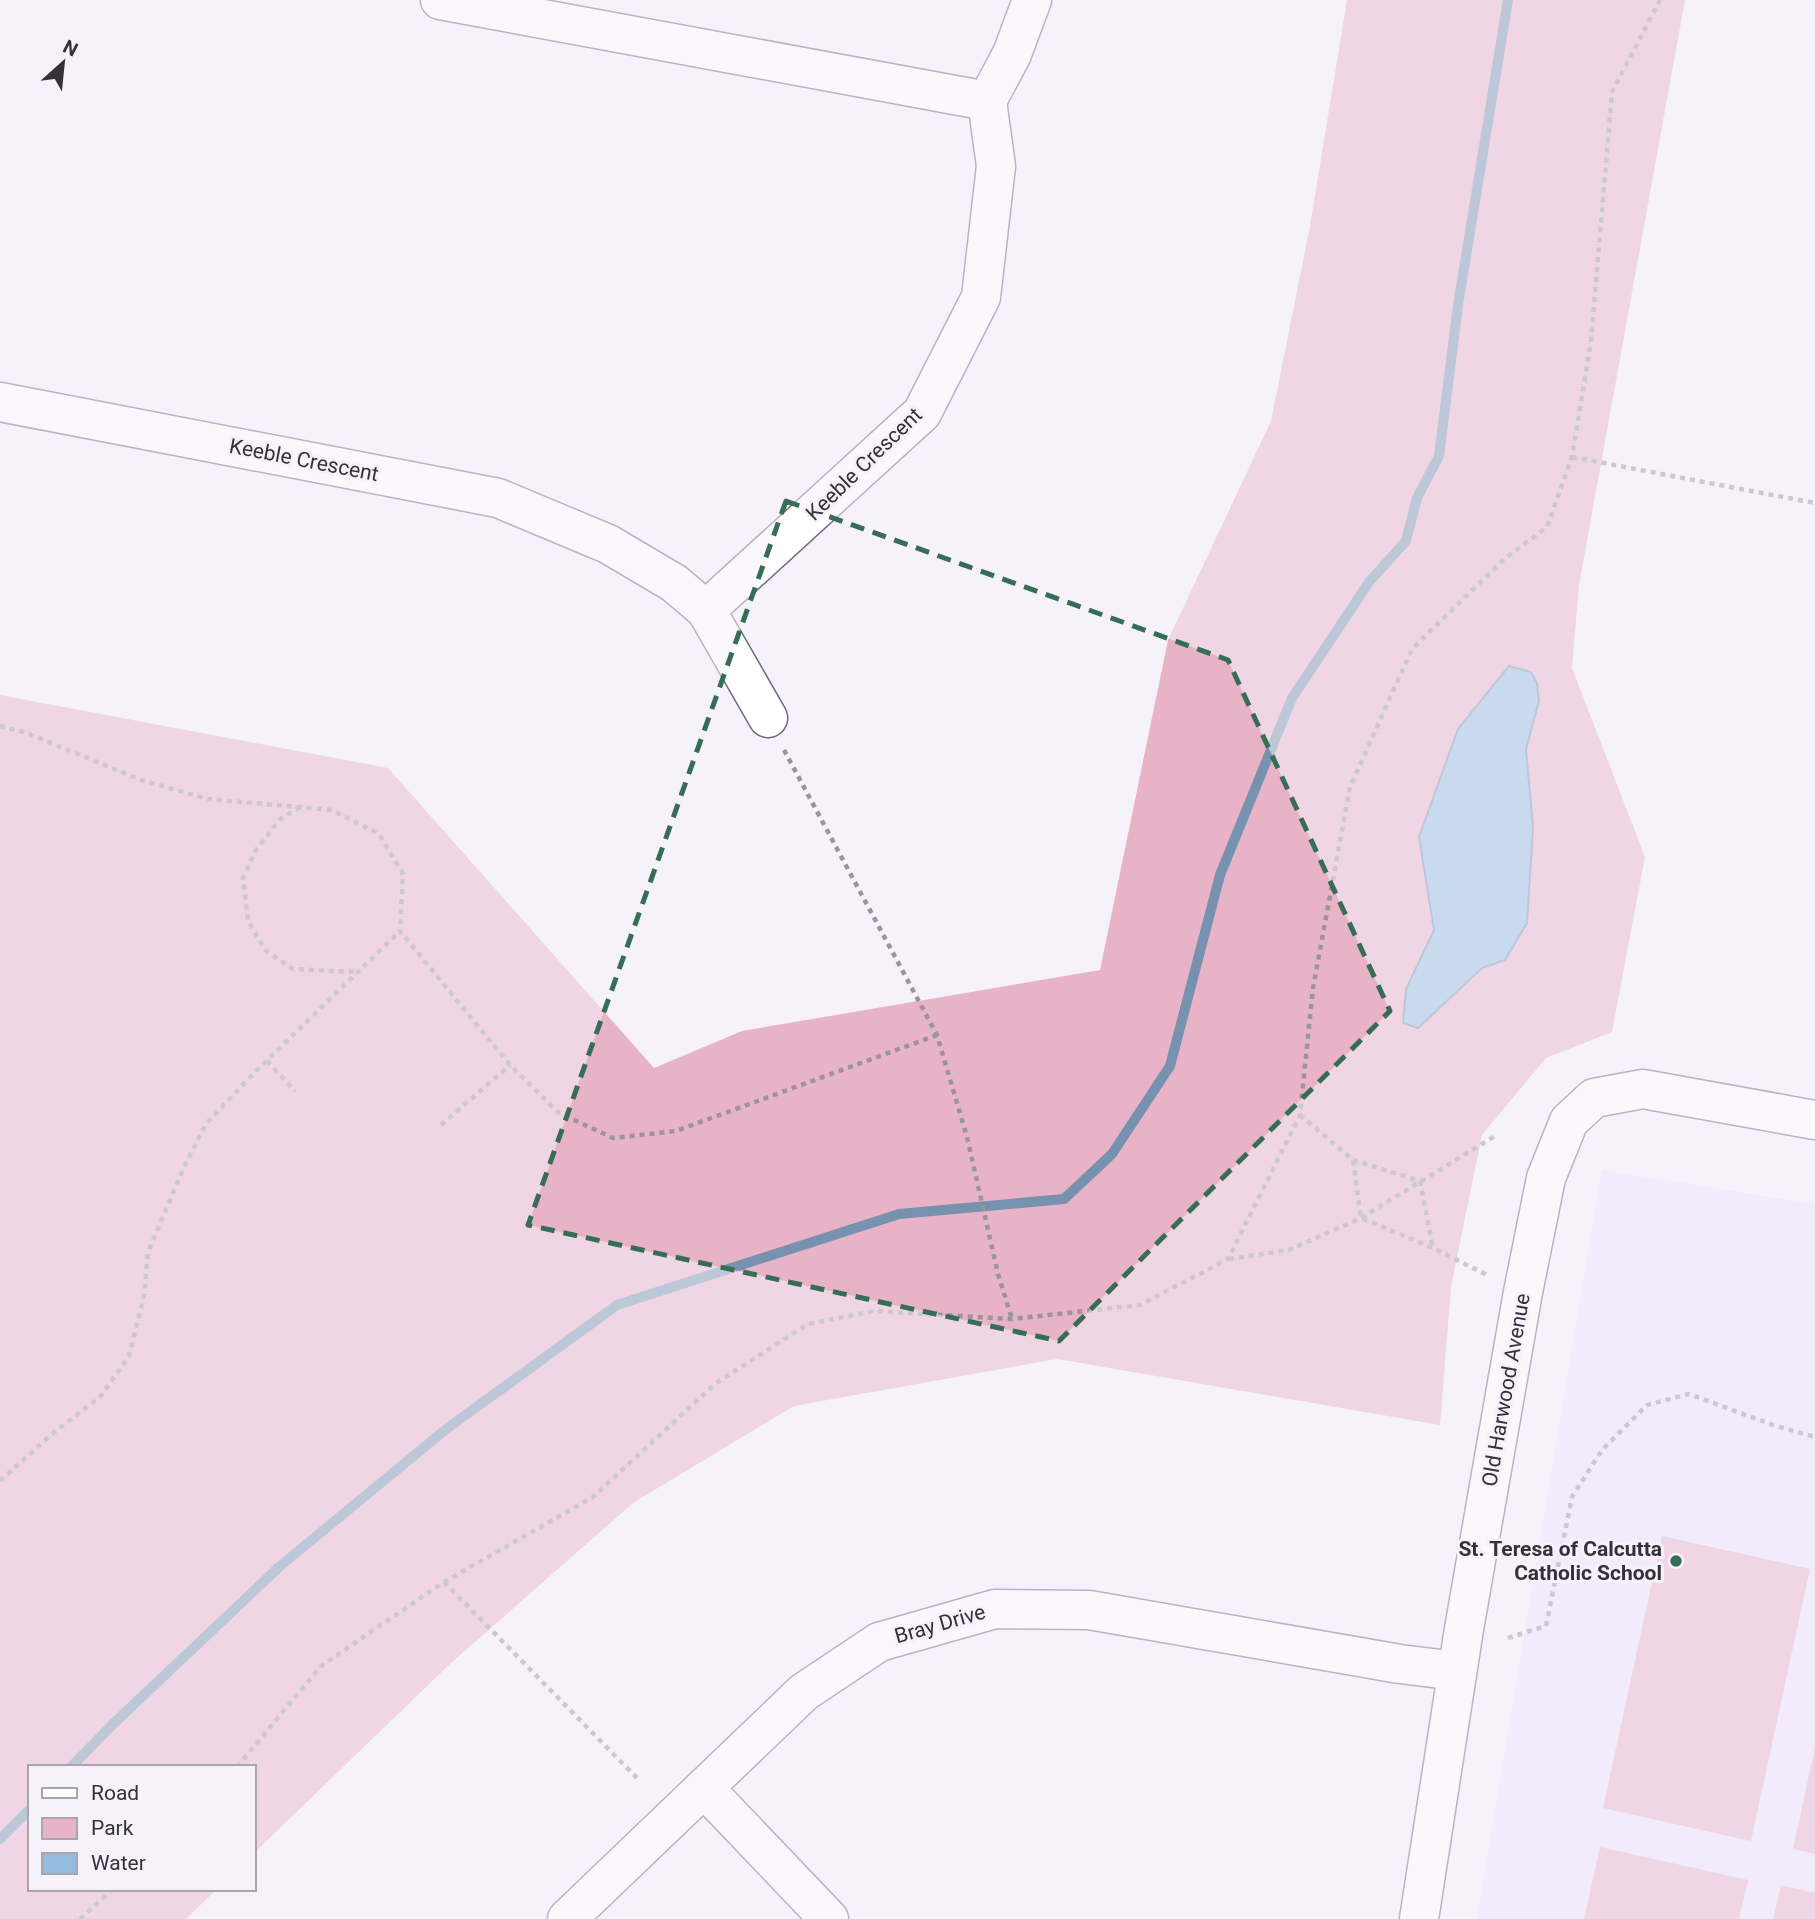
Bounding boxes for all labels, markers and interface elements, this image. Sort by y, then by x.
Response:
north arrow [28,28,98,98]
text: N [59,35,82,62]
street label: Keeble Crescent [801,403,927,525]
street label: Keeble Crescent [227,434,381,486]
street label: Old Harwood Avenue [1477,1292,1535,1488]
place label: St. Teresa of Calcutta Catholic School [1458,1537,1662,1585]
marker: St. Teresa of Calcutta Catholic School [1668,1553,1684,1569]
street label: Bray Drive [892,1600,988,1648]
legend [28,1765,256,1891]
text: Road [91,1781,139,1805]
text: Park [91,1816,134,1840]
text: Water [91,1851,146,1875]

